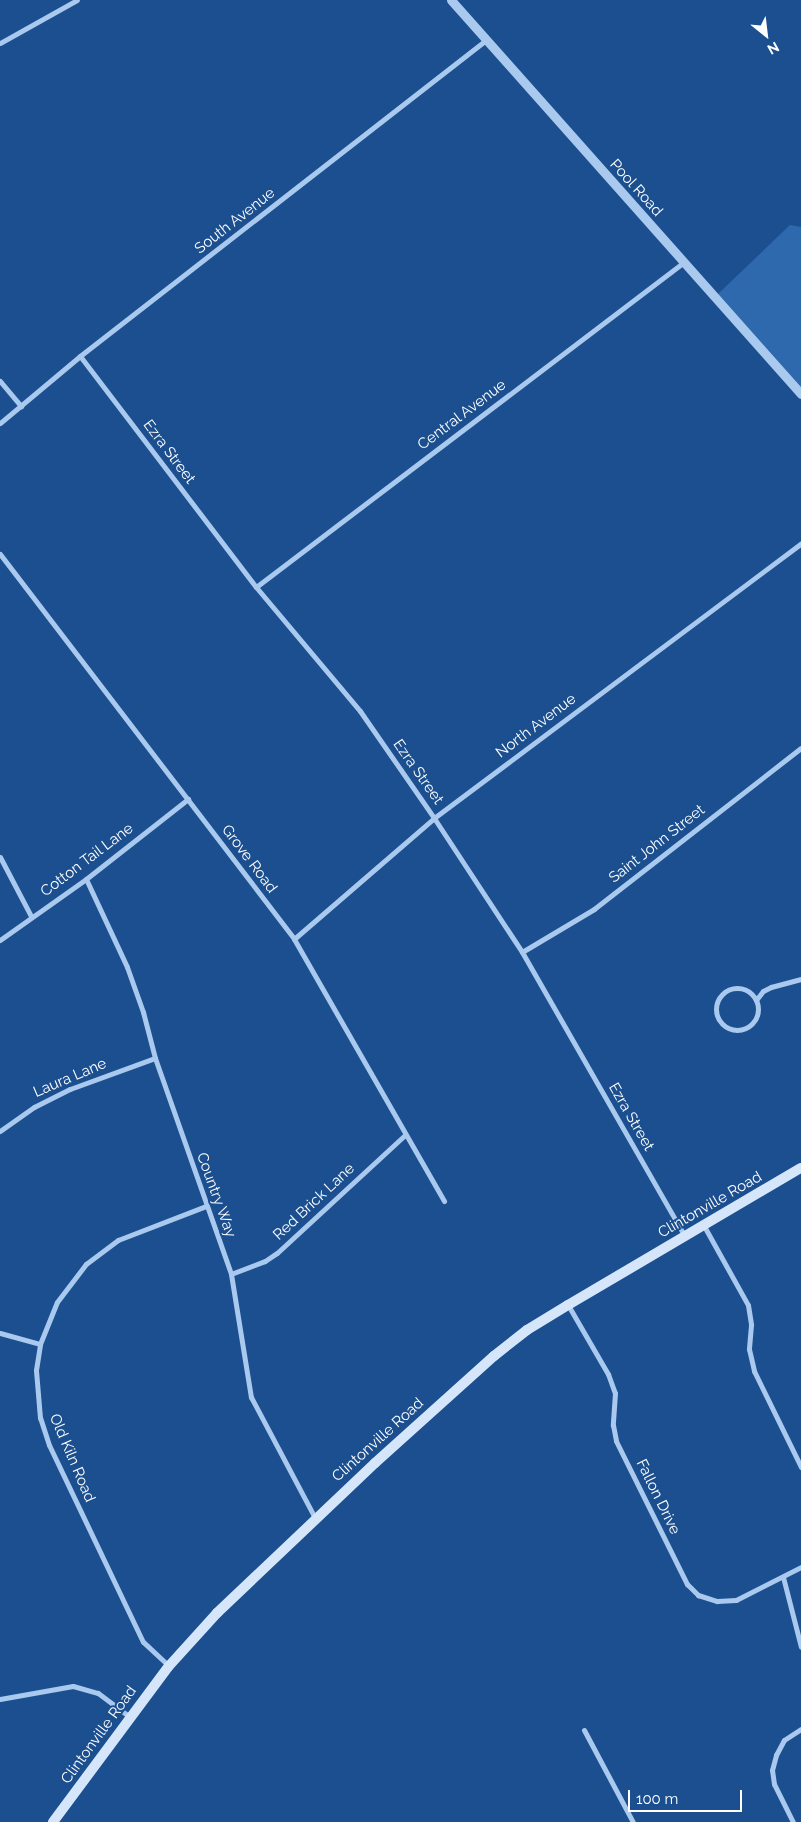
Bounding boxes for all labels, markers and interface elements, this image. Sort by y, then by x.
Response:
north arrow [741,10,791,60]
text: N [765,39,782,58]
street label: Pool Road [606,156,666,220]
street label: South Avenue [191,184,279,258]
street label: Central Avenue [414,376,510,454]
street label: Ezra Street [139,417,199,487]
street label: North Avenue [492,690,580,762]
street label: Ezra Street [389,736,447,808]
street label: Saint John Street [605,801,709,887]
street label: Cotton Tail Lane [37,819,137,901]
street label: Grove Road [218,821,280,897]
street label: Laura Lane [31,1055,109,1101]
street label: Ezra Street [604,1080,658,1154]
street label: Country Way [192,1150,240,1240]
street label: Red Brick Lane [270,1160,358,1244]
street label: Clintonville Road [655,1168,765,1242]
street label: Clintonville Road [329,1394,427,1486]
street label: Old Kiln Road [45,1411,99,1505]
street label: Fallon Drive [632,1456,684,1538]
street label: Clintonville Road [57,1682,141,1788]
scale bar [631,1780,745,1812]
text: 100 m [636,1790,678,1808]

